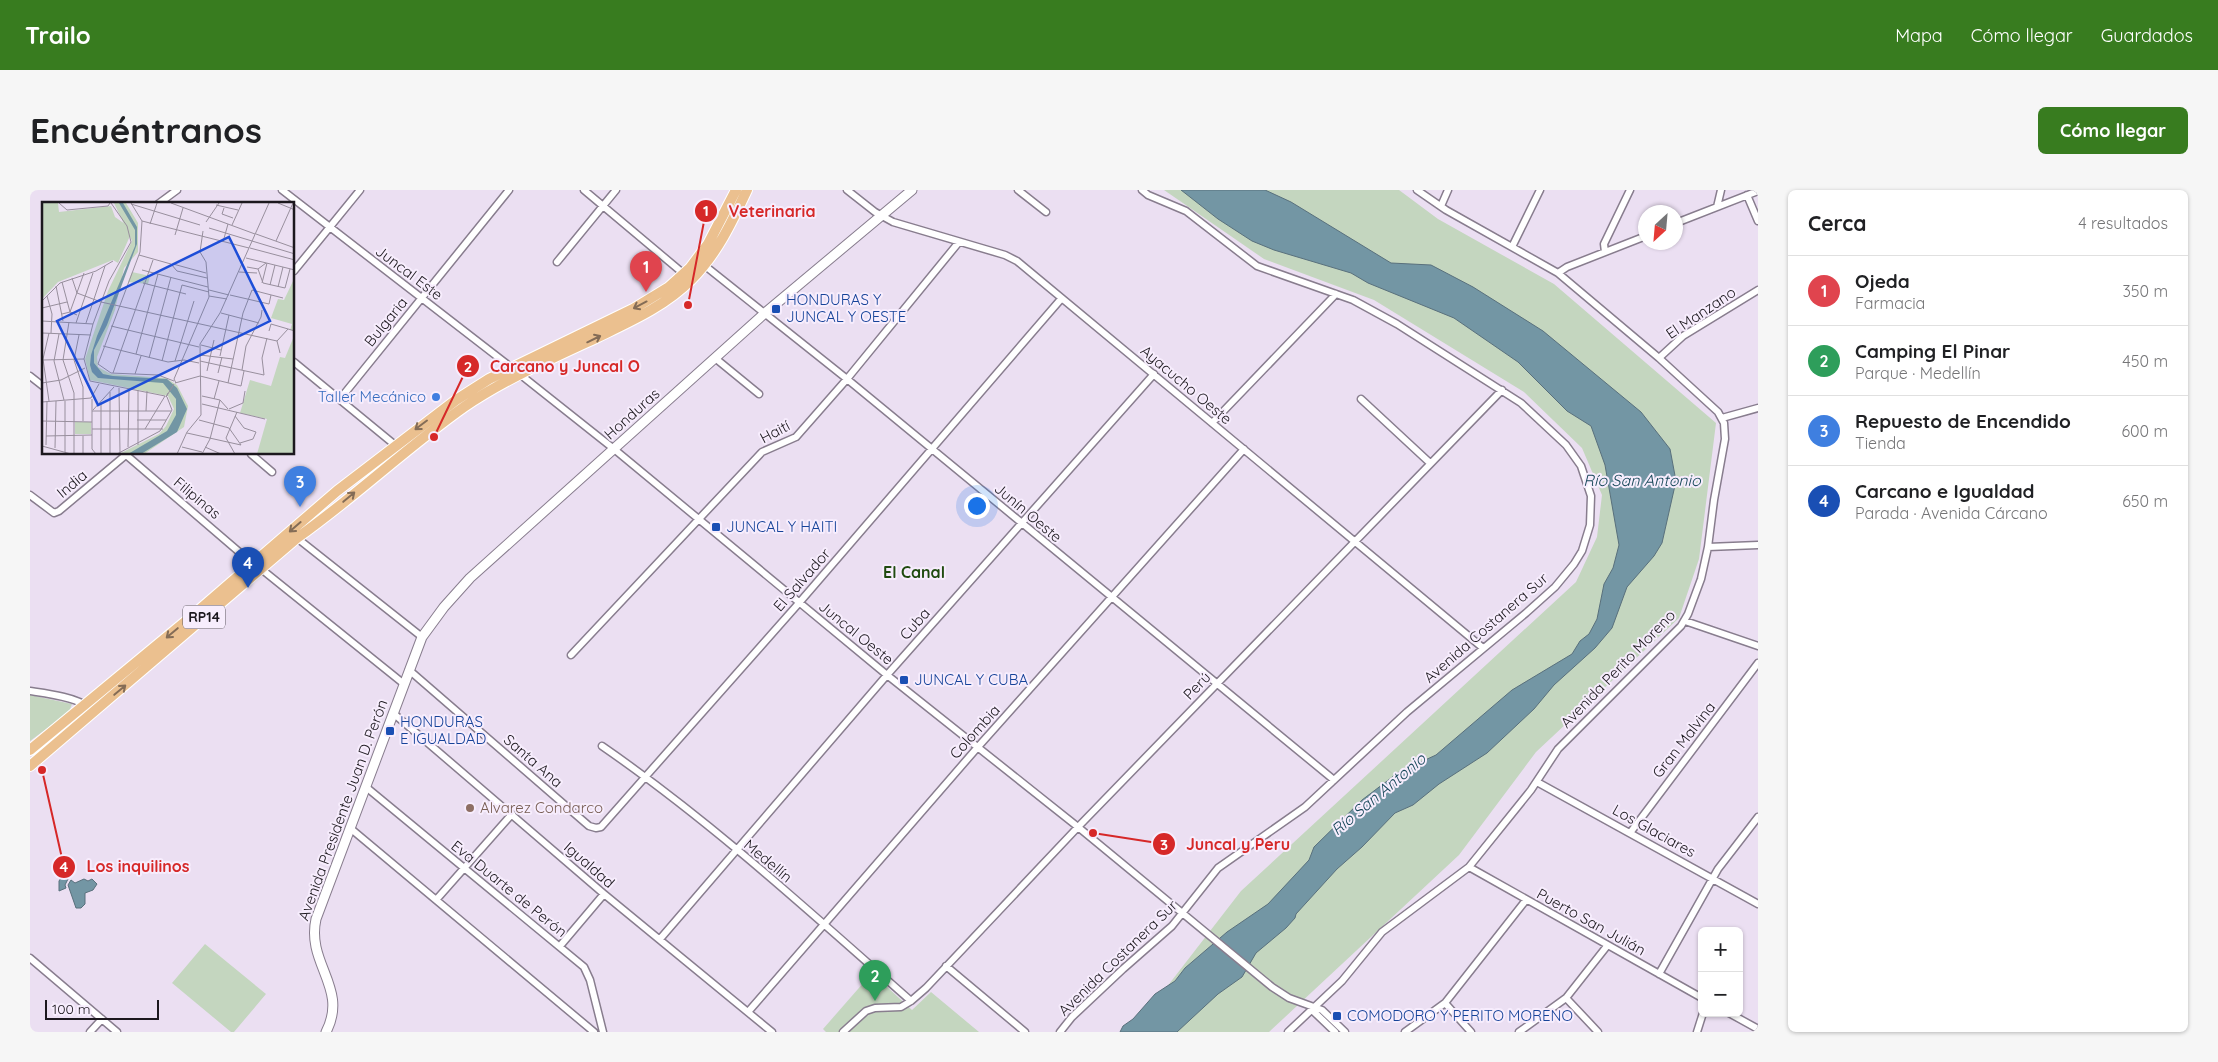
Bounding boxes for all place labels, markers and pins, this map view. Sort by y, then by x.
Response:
callout: Veterinaria [694,196,826,227]
pin: 1 [630,251,662,292]
place label: HONDURAS Y JUNCAL Y OESTE [786,290,906,326]
marker: HONDURAS Y JUNCAL Y OESTE [770,303,782,315]
callout: Carcano y Juncal O [455,351,650,382]
place label: Taller Mecánico [318,387,426,406]
marker: Taller Mecánico [430,391,442,403]
pin: 3 [284,466,316,507]
place label: JUNCAL Y HAITI [726,517,837,536]
marker: JUNCAL Y HAITI [710,521,722,533]
pin: 4 [232,547,264,588]
place label: JUNCAL Y CUBA [914,670,1029,689]
marker: JUNCAL Y CUBA [898,674,910,686]
place label: HONDURAS E IGUALDAD [400,712,486,748]
marker: HONDURAS E IGUALDAD [384,725,396,737]
place label: Alvarez Condarco [480,798,603,817]
marker: Alvarez Condarco [464,802,476,814]
callout: Juncal y Peru [1151,829,1300,860]
callout: Los inquilinos [51,851,199,882]
pin: 2 [859,960,891,1001]
place label: COMODORO Y PERITO MORENO [1347,1006,1573,1025]
marker: COMODORO Y PERITO MORENO [1331,1010,1343,1022]

